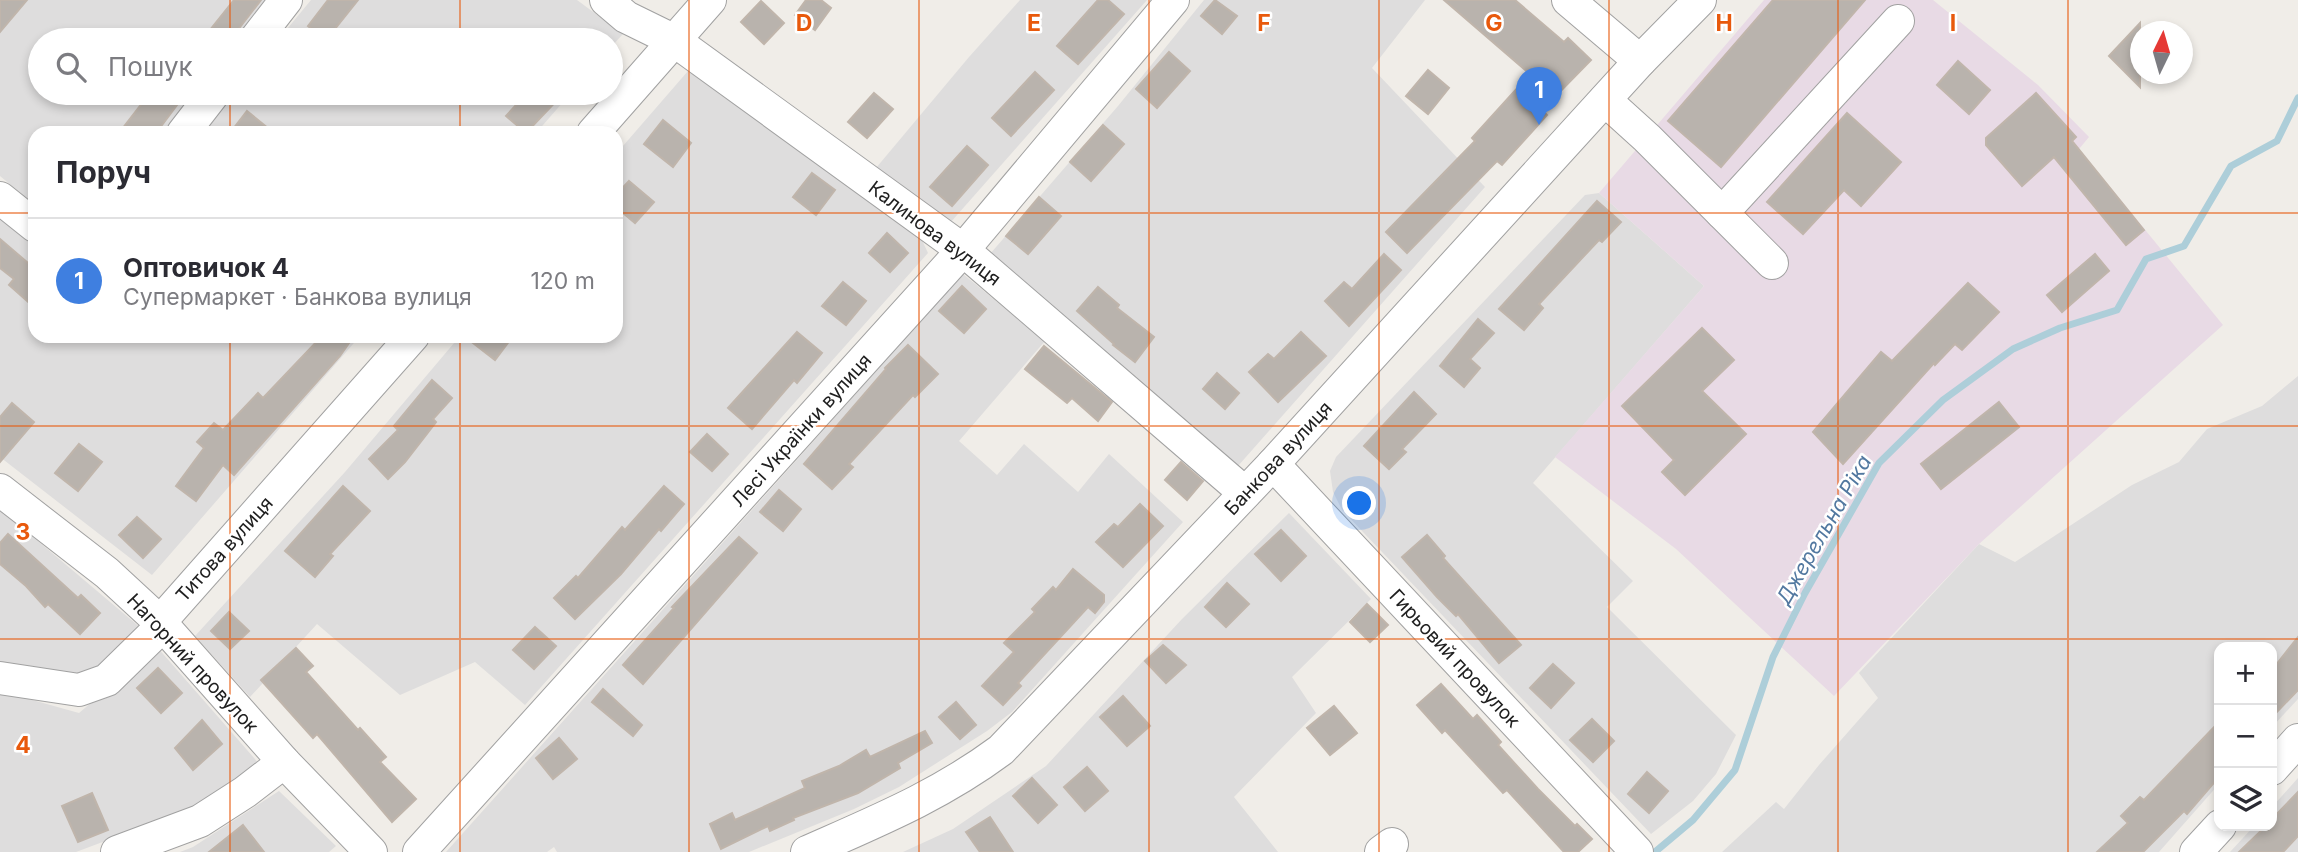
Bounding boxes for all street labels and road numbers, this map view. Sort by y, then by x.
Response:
street label: Калинова вулиця [864,176,1005,291]
street label: Лесі Українки вулиця [727,349,876,512]
street label: Банкова вулиця [1220,397,1337,520]
street label: Титова вулиця [171,492,278,607]
street label: Гирьовий провулок [1385,584,1525,733]
street label: Нагорний провулок [122,589,264,738]

